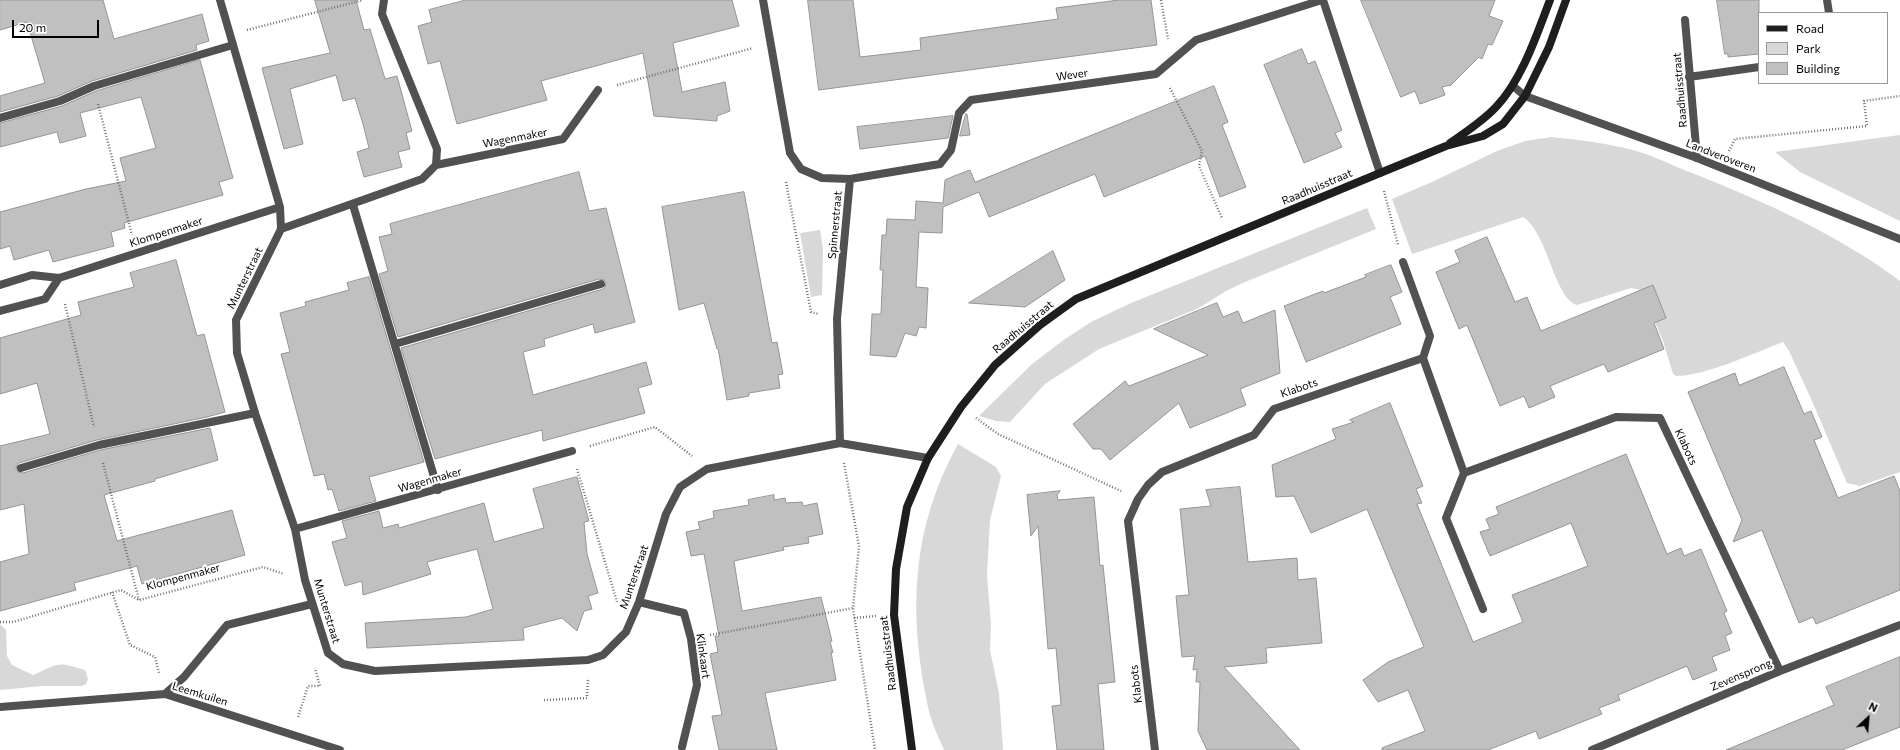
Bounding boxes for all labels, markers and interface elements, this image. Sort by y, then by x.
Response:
scale bar [14,12,101,38]
legend [1758,12,1888,84]
text: 20 m [19,20,46,34]
text: Road [1796,21,1824,35]
text: Park [1796,41,1821,55]
street label: Raadhuisstraat [1670,52,1690,128]
text: Building [1796,61,1840,75]
street label: Wever [1055,66,1089,84]
street label: Wagenmaker [482,125,548,151]
street label: Landveroveren [1684,137,1758,175]
street label: Raadhuisstraat [1280,166,1354,208]
street label: Spinnerstraat [825,190,845,260]
street label: Klompenmaker [128,214,204,250]
street label: Munterstraat [224,245,266,311]
street label: Raadhuisstraat [990,298,1056,356]
street label: Klabots [1279,376,1319,400]
street label: Klabots [1672,427,1700,467]
street label: Wagenmaker [397,465,463,495]
street label: Munterstraat [617,543,651,611]
street label: Klompenmaker [144,561,222,593]
street label: Munterstraat [311,577,343,645]
street label: Raadhuisstraat [877,615,899,691]
street label: Klinkaart [693,632,713,680]
street label: Zevensprong [1708,656,1774,694]
street label: Klabots [1127,664,1145,704]
street label: Leemkuilen [171,679,229,709]
north arrow [1848,698,1888,738]
text: N [1867,699,1880,714]

